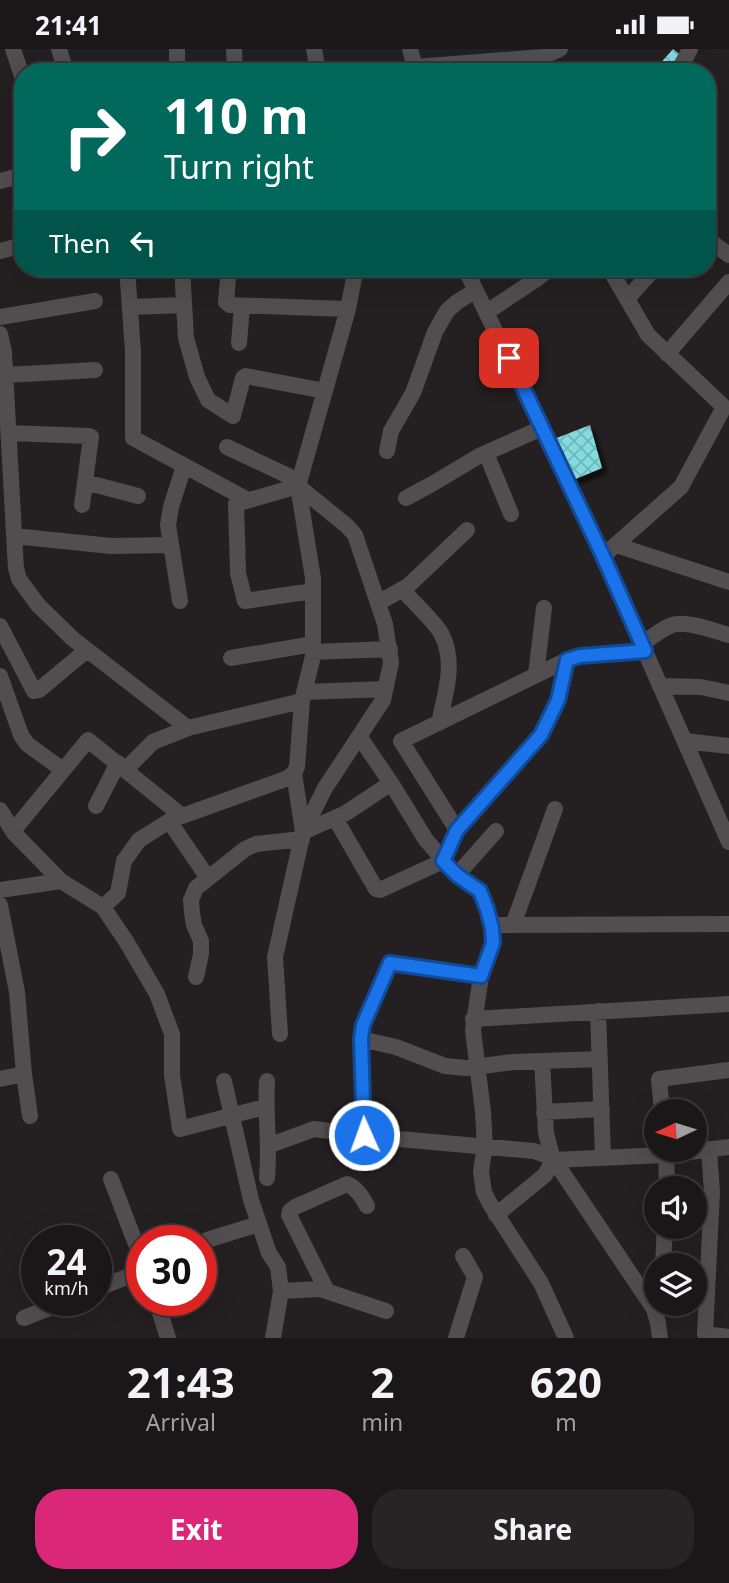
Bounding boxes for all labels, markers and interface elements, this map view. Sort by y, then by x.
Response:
text: 21:41 [35,7,102,43]
text: 110 m [164,82,309,148]
icon: right [49,91,140,182]
text: Turn right [164,145,314,188]
icon: left [124,224,162,262]
text: Then [49,225,110,261]
pin [479,328,539,388]
icon: arrive [490,339,528,377]
position arrow [327,1098,401,1172]
north arrow [644,1099,707,1162]
map controls [644,1099,707,1316]
button: sound [644,1176,707,1239]
speed limit sign: 30 [126,1225,217,1316]
text: 24 [46,1238,87,1285]
button: layers [644,1253,707,1316]
text: km/h [44,1276,89,1300]
text: 21:43 [127,1353,235,1410]
text: 2 [370,1353,394,1410]
text: 620 [530,1353,602,1410]
text: Arrival [146,1406,216,1438]
text: min [362,1406,403,1438]
text: m [555,1406,577,1438]
button: Exit [35,1489,358,1569]
button: Share [372,1489,694,1569]

